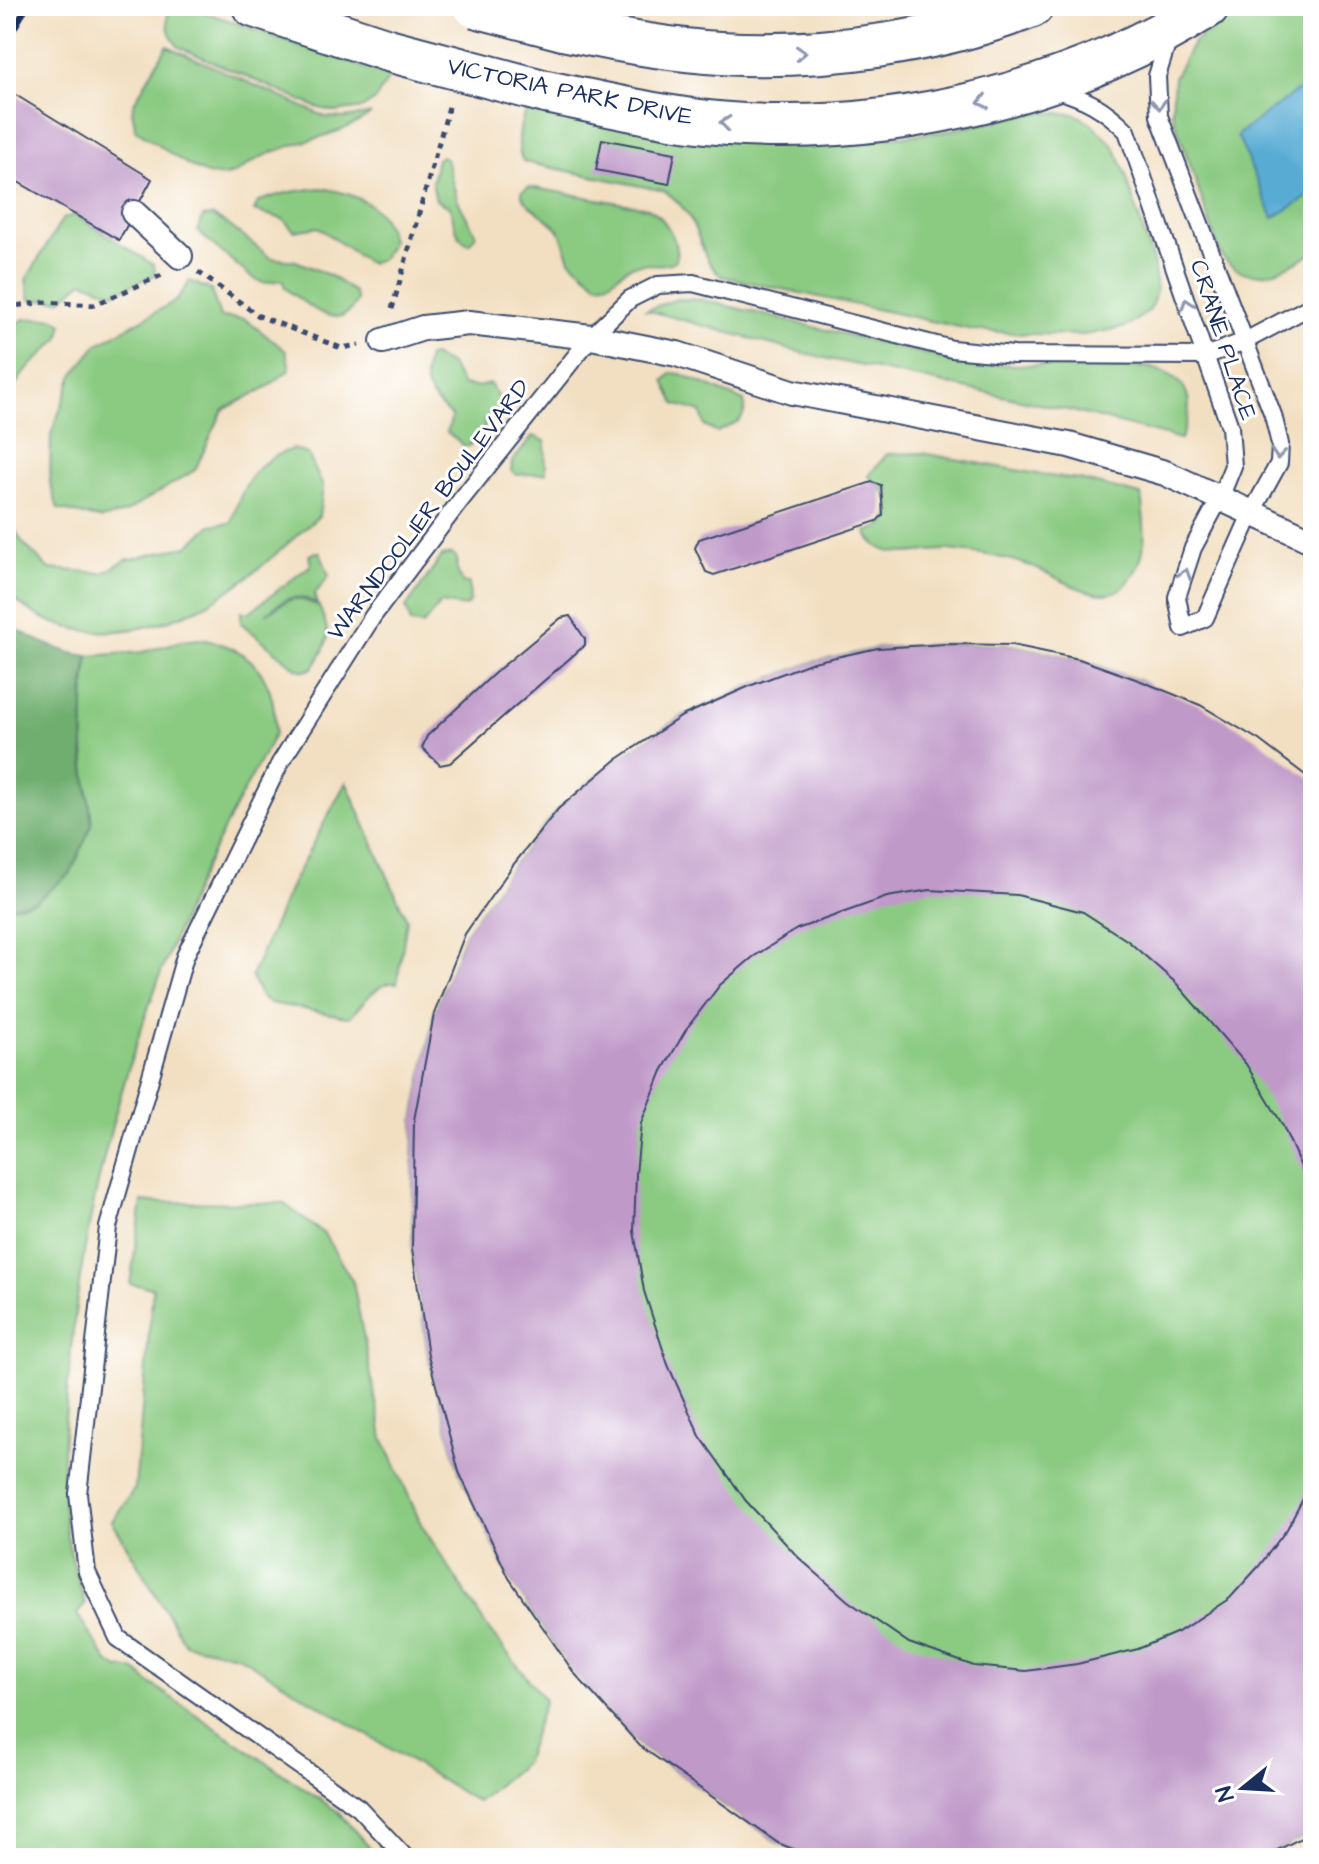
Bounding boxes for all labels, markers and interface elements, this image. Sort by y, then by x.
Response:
one-way arrow [795,44,808,61]
street label: VICTORIA PARK DRIVE [444,49,696,135]
one-way arrow [976,93,990,110]
one-way arrow [1150,98,1167,111]
one-way arrow [718,115,731,132]
street label: CRANE PLACE [1181,255,1265,425]
one-way arrow [1180,298,1196,312]
street label: WARNDOOLIER BOULEVARD [319,372,539,648]
one-way arrow [1270,448,1287,461]
one-way arrow [1175,567,1191,581]
north arrow [1203,1748,1283,1828]
text: N [1208,1782,1242,1805]

